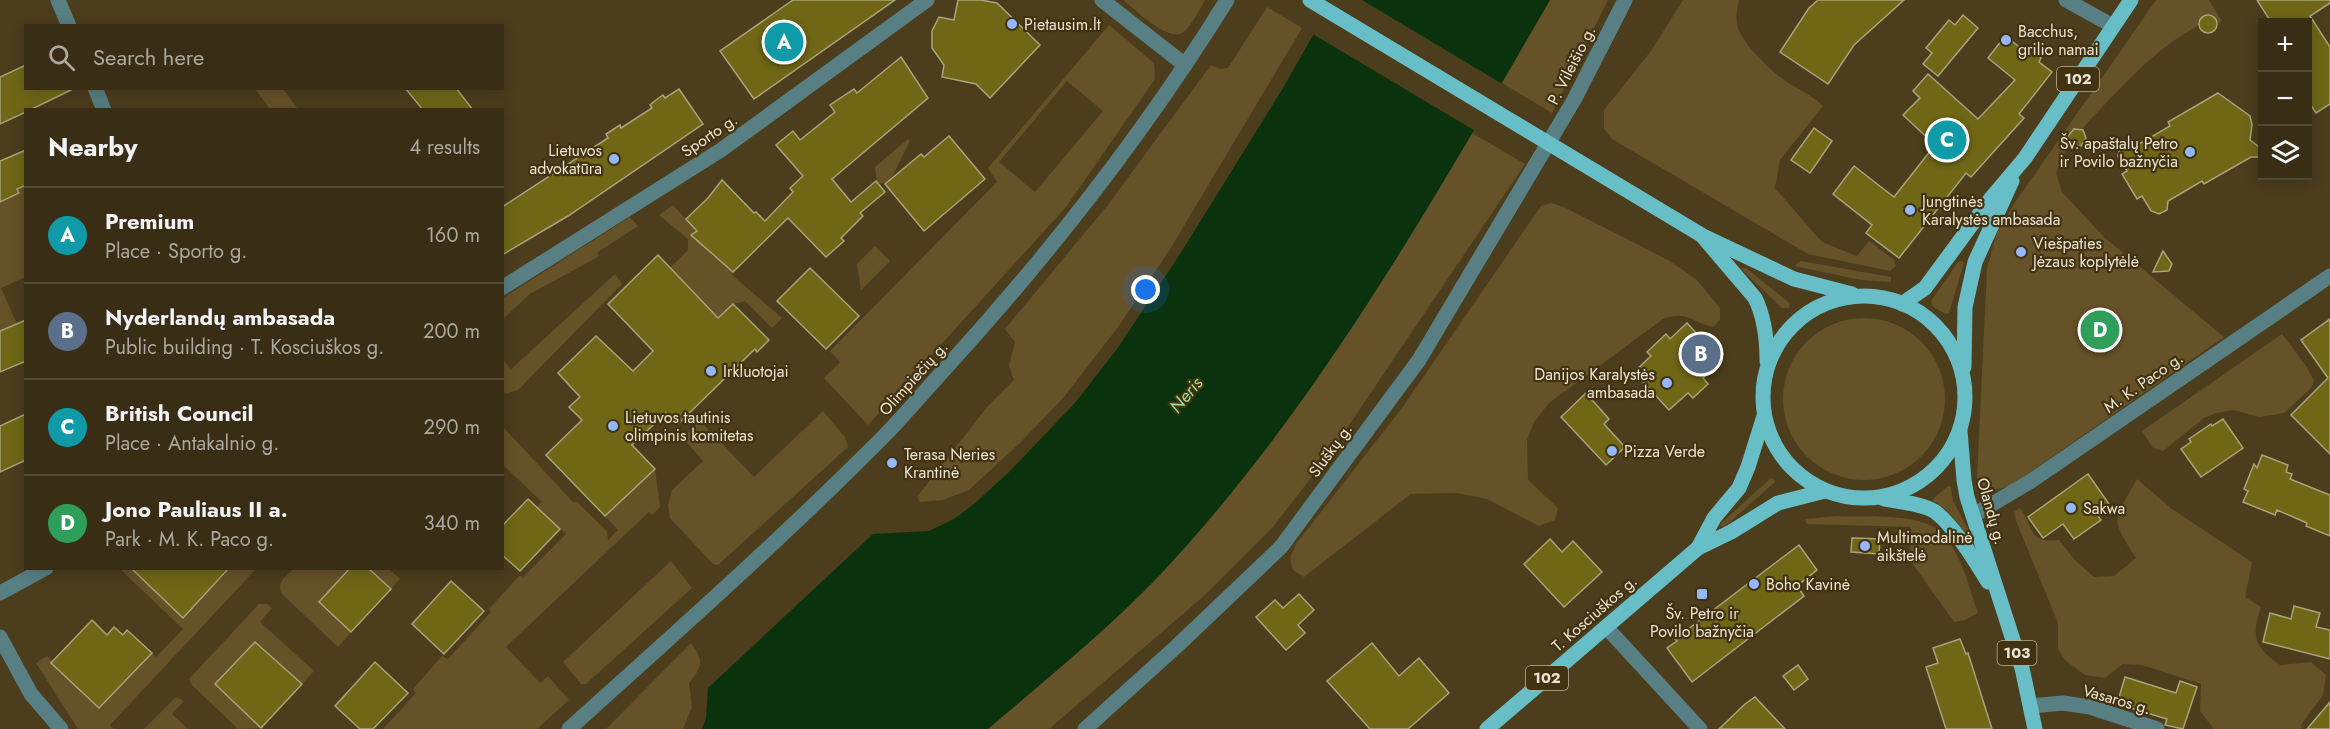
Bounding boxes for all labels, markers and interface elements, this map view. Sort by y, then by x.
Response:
place label: Pietausim.lt [1024,13,1101,36]
marker: Pietausim.lt [1005,17,1019,31]
map controls [2258,18,2312,180]
button: + [2258,18,2312,72]
pin: A [764,20,804,64]
place label: Bacchus, grilio namai [2018,20,2099,61]
street label: P. Vileišio g. [1542,22,1601,109]
search box [24,24,504,90]
marker: Bacchus, grilio namai [1999,33,2013,47]
icon: search [45,41,78,74]
text: Search here [93,41,204,73]
road number: 102 [2057,67,2099,91]
button: − [2258,72,2312,126]
street label: Sporto g. [677,108,742,163]
pin: C [1928,118,1966,162]
button: layers [2258,126,2312,180]
text: Nearby [48,128,137,166]
place label: Šv. apaštalų Petro ir Povilo bažnyčia [2060,132,2178,173]
text: 4 results [409,133,480,162]
place label: Lietuvos advokatūra [529,139,602,180]
marker: Šv. apaštalų Petro ir Povilo bažnyčia [2183,145,2197,159]
marker: Lietuvos advokatūra [607,152,621,166]
place label: Jungtinės Karalystės ambasada [1920,190,2060,231]
marker: Jungtinės Karalystės ambasada [1903,203,1917,217]
text: Premium [105,205,194,237]
text: A [60,221,75,250]
text: 160 m [426,221,480,250]
place label: Viešpaties Jėzaus koplytėlė [2031,232,2139,273]
text: Place · Sporto g. [105,237,247,266]
marker: Viešpaties Jėzaus koplytėlė [2014,245,2028,259]
your location [1131,275,1160,304]
text: Nyderlandų ambasada [105,301,335,333]
pin: D [2080,308,2120,352]
text: B [61,317,74,346]
text: 200 m [423,317,480,346]
pin: B [1682,332,1720,376]
text: Public building · T. Kosciuškos g. [105,333,384,362]
street label: Olimpiečių g. [874,336,953,421]
street label: M. K. Paco g. [2099,347,2188,418]
place label: Irkluotojai [723,360,789,383]
place label: Danijos Karalystės ambasada [1534,363,1655,404]
marker: Irkluotojai [704,364,718,378]
water label: Neris [1163,371,1209,419]
marker: Danijos Karalystės ambasada [1660,376,1674,390]
text: British Council [105,397,254,429]
place label: Lietuvos tautinis olimpinis komitetas [625,406,753,447]
text: C [60,413,75,442]
text: 290 m [424,413,480,442]
marker: Lietuvos tautinis olimpinis komitetas [606,419,620,433]
street label: Sluškų g. [1303,419,1358,482]
text: Place · Antakalnio g. [105,429,279,458]
place label: Pizza Verde [1624,440,1705,463]
place label: Terasa Neries Krantinė [904,443,995,484]
marker: Pizza Verde [1605,444,1619,458]
marker: Terasa Neries Krantinė [885,456,899,470]
street label: Olandų g. [1971,475,2012,547]
text: Jono Pauliaus II a. [105,493,288,525]
place label: Sakwa [2083,497,2125,520]
marker: Sakwa [2064,501,2078,515]
text: D [60,509,75,538]
text: 340 m [424,509,480,538]
text: Park · M. K. Paco g. [105,525,274,554]
place label: Multimodalinė aikštelė [1877,526,1973,567]
marker: Multimodalinė aikštelė [1858,539,1872,553]
street label: T. Kosciuškos g. [1547,570,1642,657]
place label: Boho Kavinė [1766,573,1850,596]
marker: Boho Kavinė [1747,577,1761,591]
marker: Šv. Petro ir Povilo bažnyčia [1695,587,1709,601]
place label: Šv. Petro ir Povilo bažnyčia [1650,602,1754,643]
road number: 103 [1998,641,2036,665]
road number: 102 [1526,666,1568,690]
street label: Vasaros g. [2080,679,2154,720]

